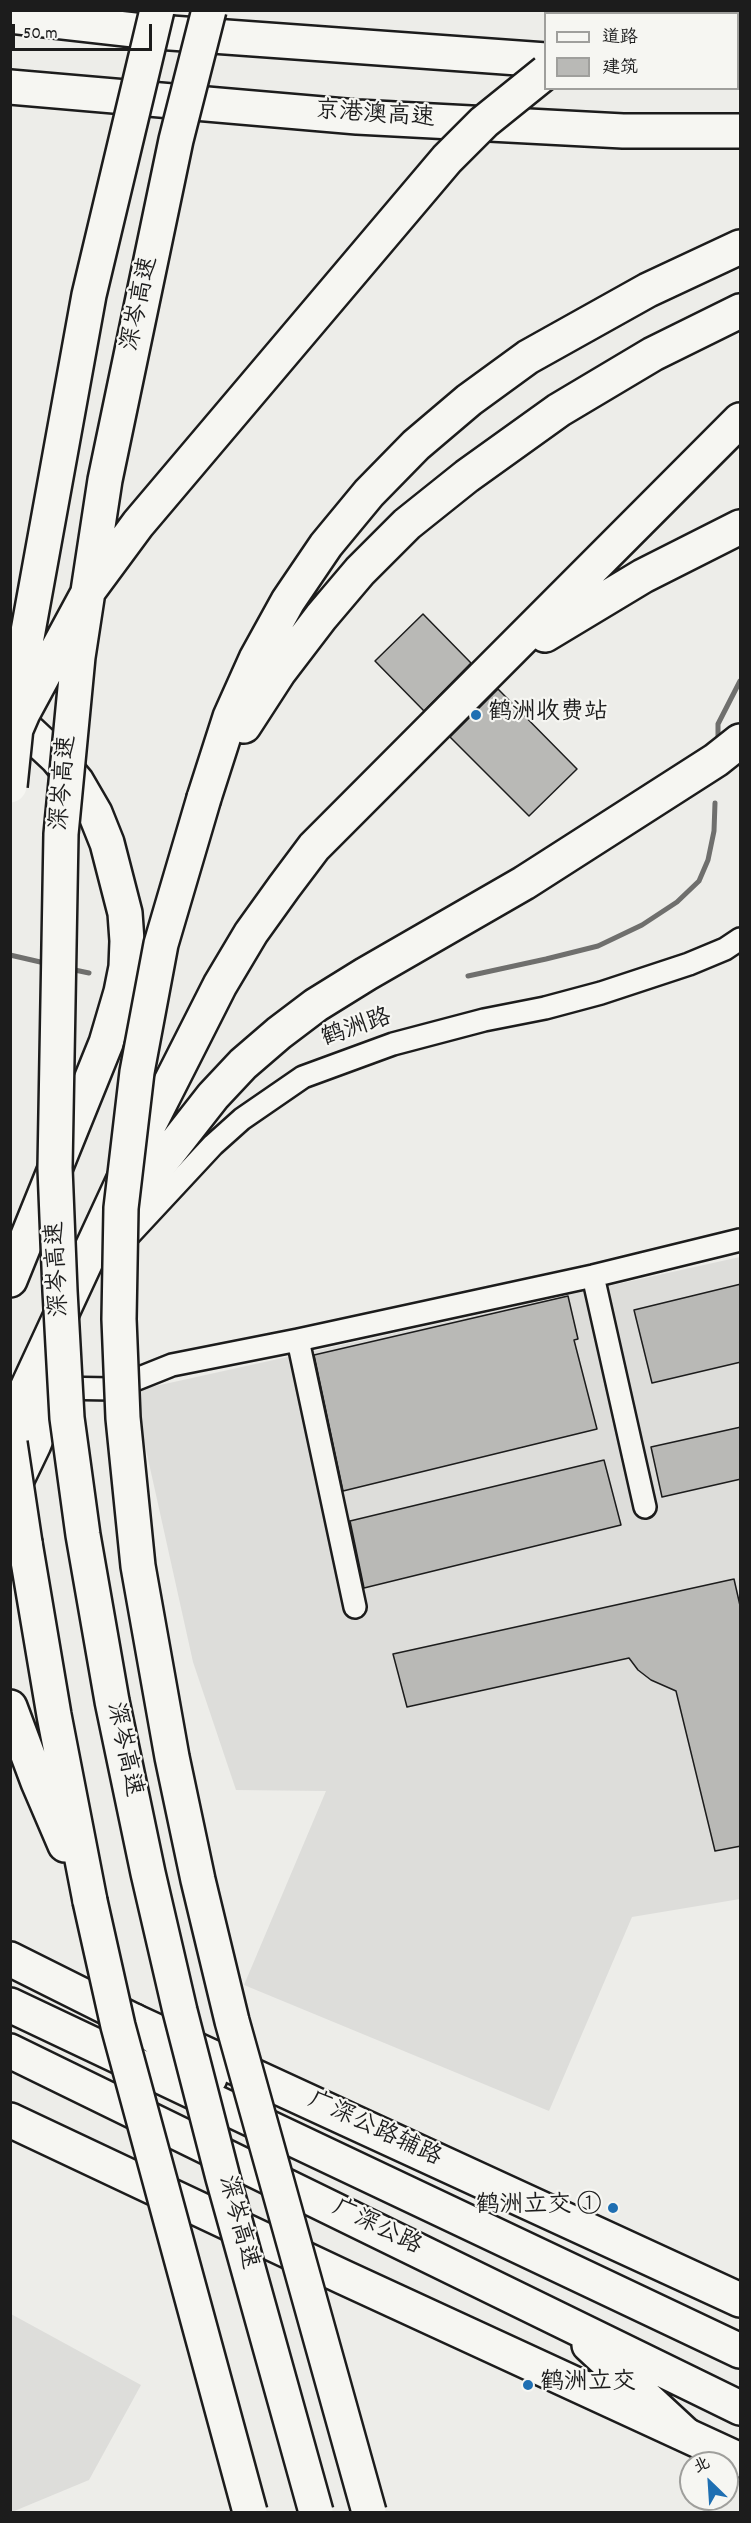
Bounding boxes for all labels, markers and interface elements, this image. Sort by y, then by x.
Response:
scale bar [15,12,154,50]
legend [544,12,739,90]
text: 50 m [23,22,58,47]
text: 道路 [602,26,638,51]
text: 建筑 [602,56,638,81]
street label: 京港澳高速 [314,98,436,136]
street label: 深岑高速 [118,254,166,354]
place label: 鹤洲收费站 [488,701,608,729]
marker: 鹤洲收费站 [469,708,483,722]
street label: 深岑高速 [47,734,85,832]
street label: 鹤洲路 [318,1005,396,1055]
street label: 深岑高速 [43,1220,77,1318]
street label: 深岑高速 [98,1700,146,1800]
street label: 广深公路辅路 [303,2088,445,2174]
street label: 深岑高速 [210,2173,262,2273]
place label: 鹤洲立交 ① [476,2194,601,2222]
street label: 广深公路 [327,2195,425,2263]
marker: 鹤洲立交 ① [606,2201,620,2215]
place label: 鹤洲立交 [540,2371,636,2399]
marker: 鹤洲立交 [521,2378,535,2392]
north arrow [679,2451,739,2511]
text: 北 [690,2452,714,2480]

